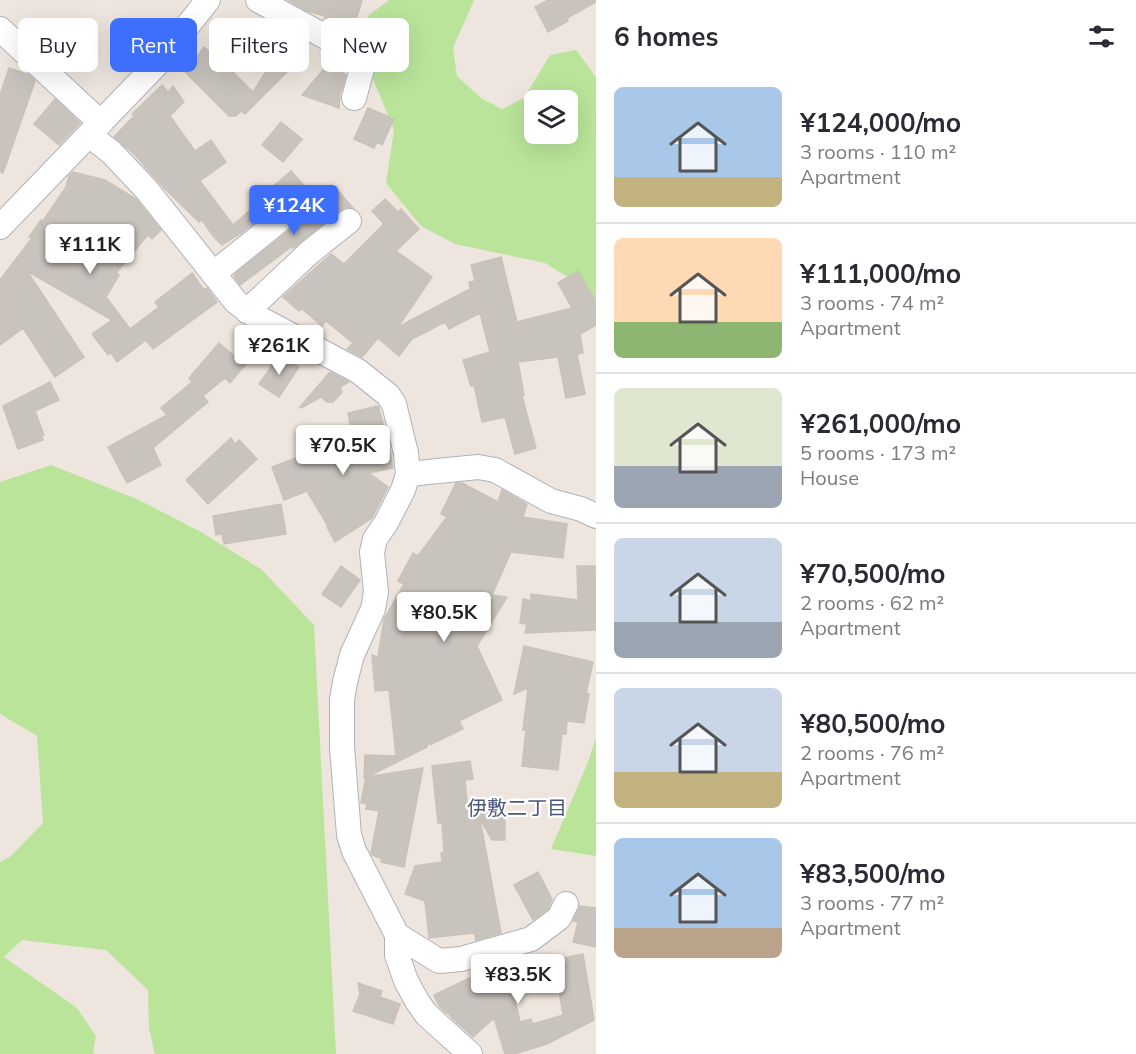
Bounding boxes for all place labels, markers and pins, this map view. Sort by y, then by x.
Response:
pin: ¥124K [252,185,336,236]
pin: ¥111K [48,224,132,275]
pin: ¥261K [237,325,321,376]
pin: ¥70.5K [294,425,392,476]
pin: ¥80.5K [395,592,493,643]
pin: ¥83.5K [469,954,567,1005]

